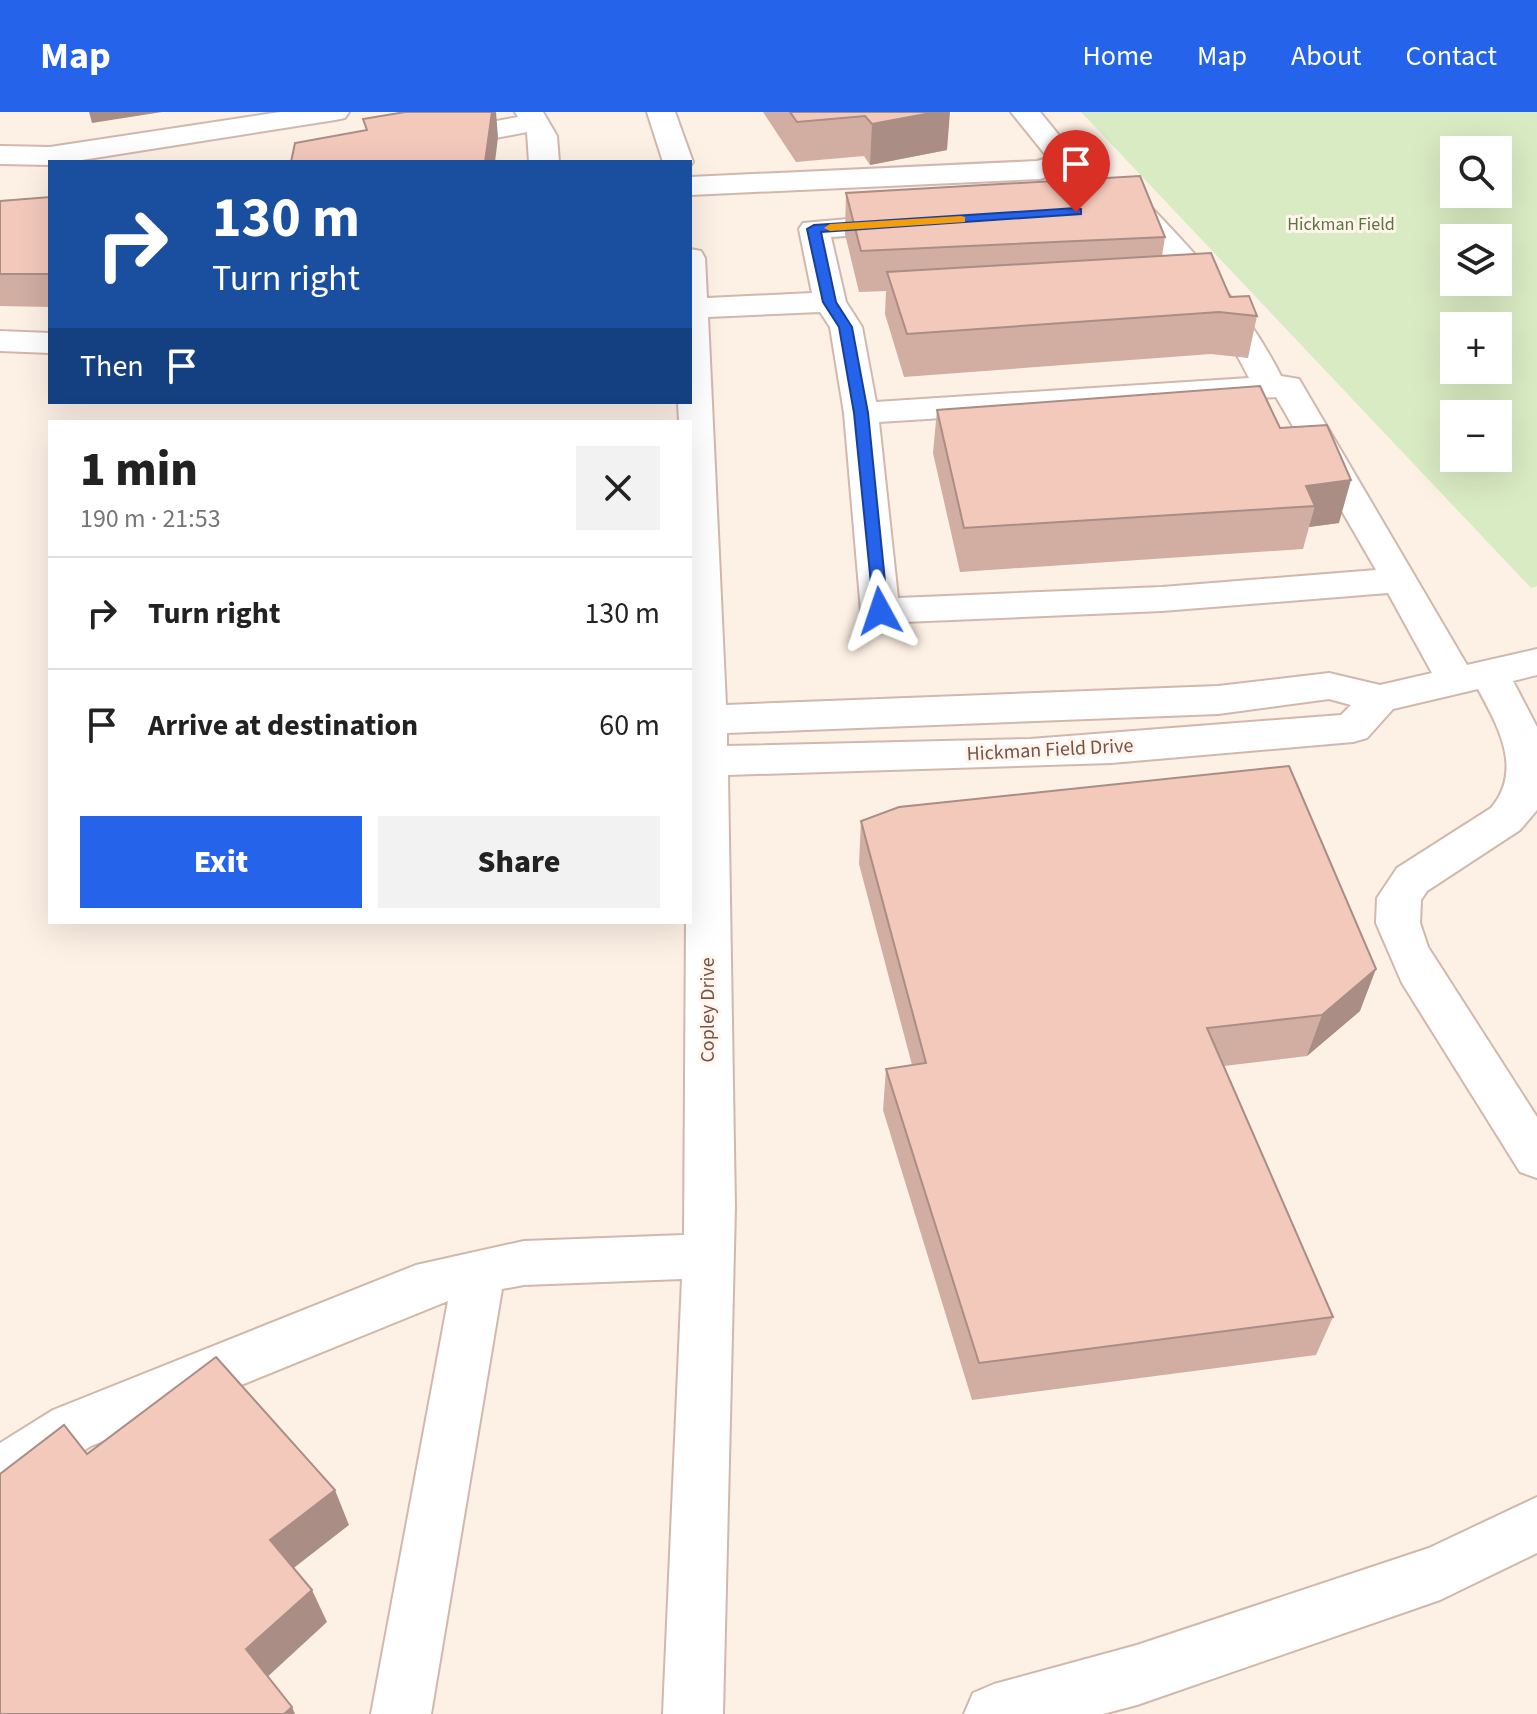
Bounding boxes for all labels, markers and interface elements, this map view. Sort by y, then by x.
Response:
text: Map [40,29,111,83]
text: Home [1082,36,1153,76]
text: Map [1197,36,1247,76]
text: About [1291,36,1362,76]
text: Contact [1406,36,1497,76]
pin [1042,130,1110,212]
map controls [1440,136,1512,472]
button: search [1440,136,1512,208]
icon: arrive [1054,142,1098,186]
text: 130 m [212,179,360,258]
icon: right [80,192,184,296]
park label: Hickman Field [1287,212,1395,237]
button: layers [1440,224,1512,296]
text: Turn right [212,253,360,304]
button: + [1440,312,1512,384]
icon: arrive [160,344,204,388]
text: Then [80,345,144,388]
button: − [1440,400,1512,472]
text: 1 min [80,436,198,504]
button: close [576,446,660,530]
text: 190 m · 21:53 [80,500,221,537]
position arrow [838,569,922,653]
icon: right [80,591,124,635]
text: Turn right [148,592,280,635]
text: 130 m [584,592,660,635]
icon: arrive [80,703,124,747]
text: Arrive at destination [148,704,418,747]
text: 60 m [599,704,660,747]
street label: Hickman Field Drive [966,732,1134,768]
button: Exit [80,816,362,908]
button: Share [378,816,660,908]
street label: Copley Drive [694,957,722,1063]

